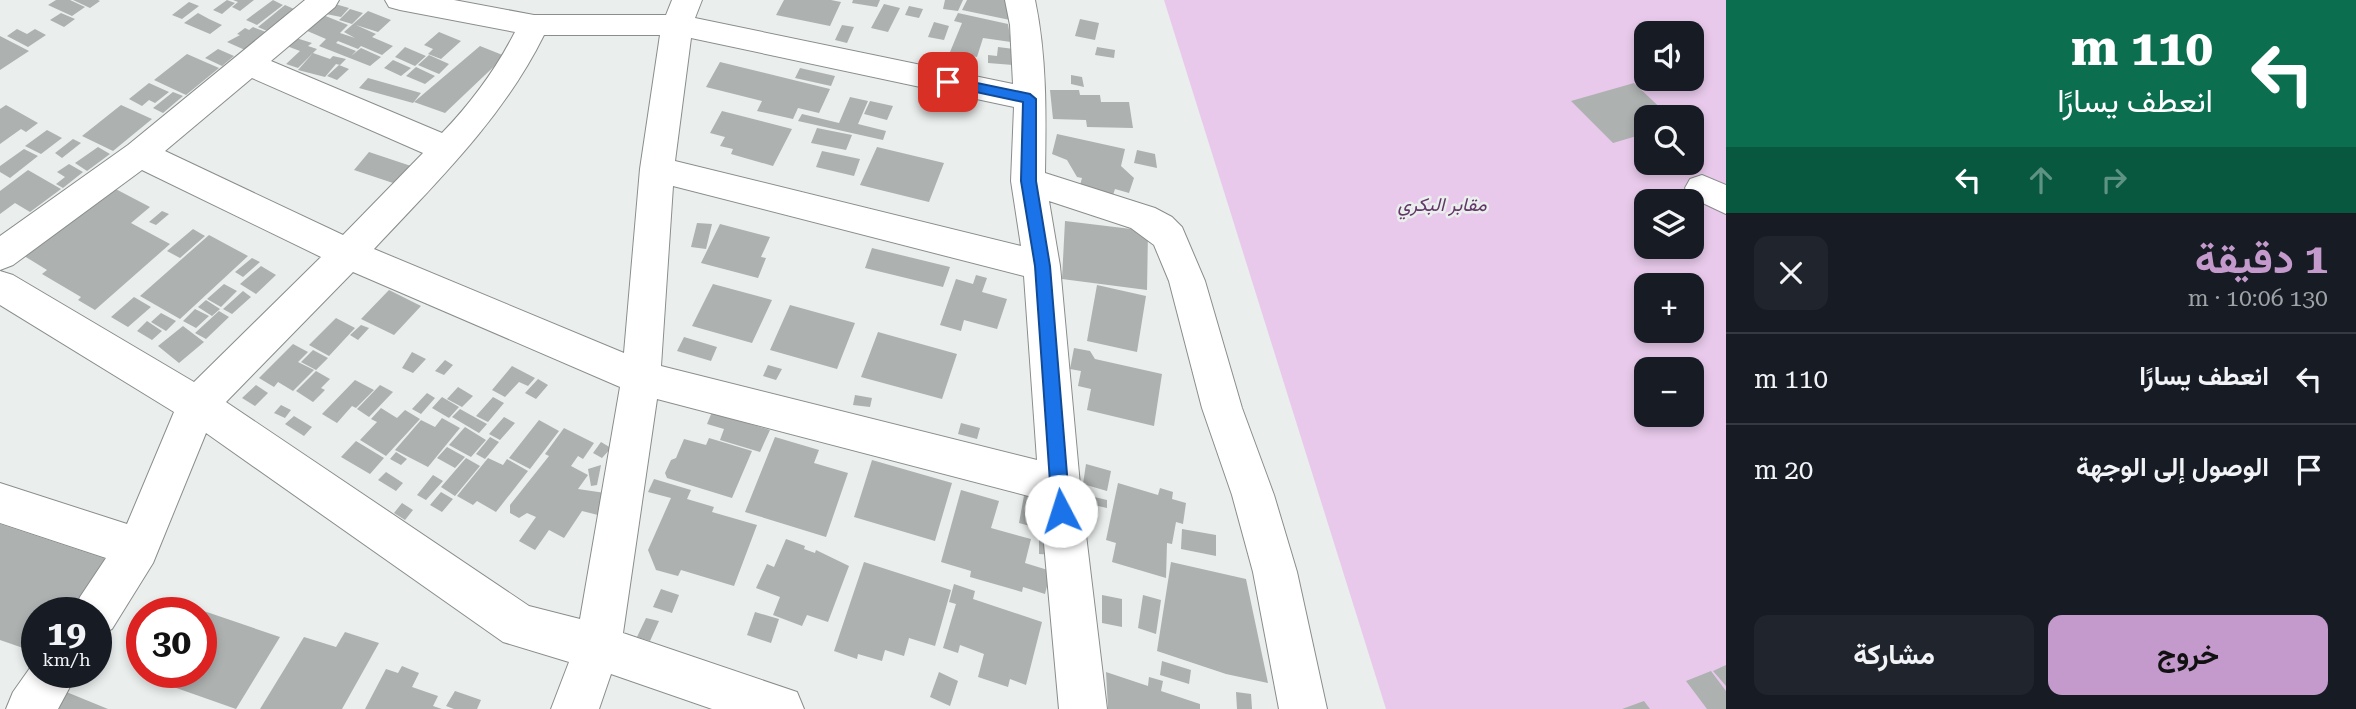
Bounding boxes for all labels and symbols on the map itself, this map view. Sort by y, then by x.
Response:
pin [918,52,978,112]
park label: مقابر البكري [1397,193,1487,220]
position arrow [1024,474,1098,548]
speed limit sign: 30 [126,597,217,688]

